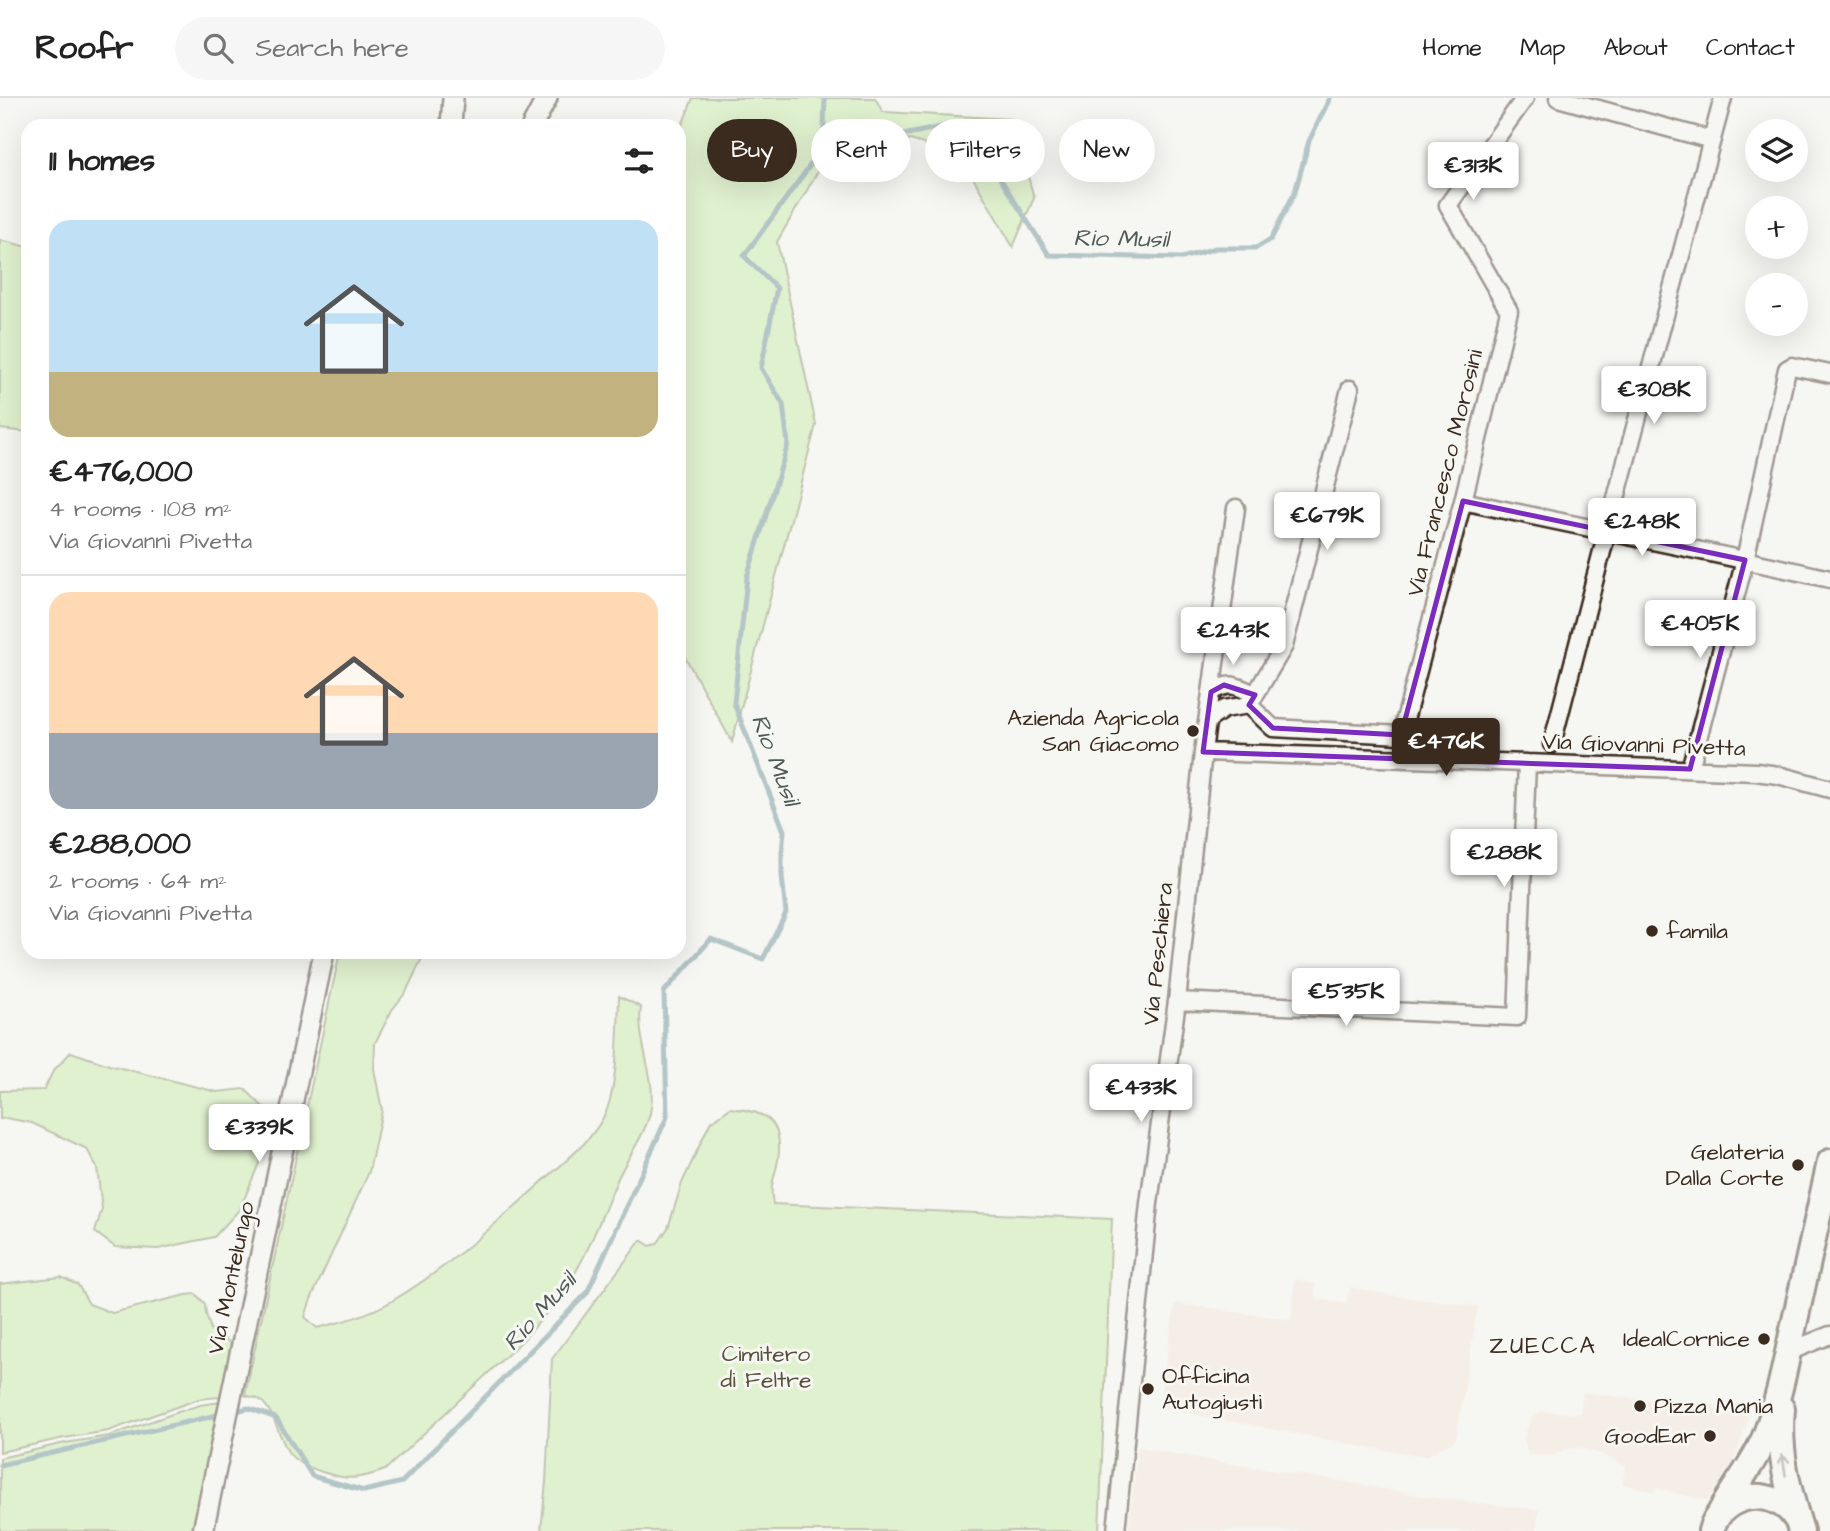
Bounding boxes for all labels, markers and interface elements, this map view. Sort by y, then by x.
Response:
search box [175,17,665,80]
text: Roofr [35,25,133,71]
icon: search [199,29,237,67]
text: Search here [255,30,409,66]
text: Home [1422,31,1482,65]
text: Map [1520,31,1565,65]
text: About [1603,31,1668,65]
text: Contact [1706,31,1795,65]
chip: Buy [707,119,797,182]
chip: Rent [811,119,911,182]
chip: Filters [925,119,1045,182]
chip: New [1059,119,1155,182]
map controls [1745,119,1808,336]
button: layers [1745,119,1808,182]
text: 11 homes [49,140,155,182]
icon: filters [620,142,658,180]
pin: €313K [1424,142,1522,202]
text: €313K [1444,149,1502,181]
button: + [1745,196,1808,259]
water label: Rio Musil [1073,221,1172,257]
icon: home [291,266,417,392]
button: − [1745,273,1808,336]
street label: Via Francesco Morosini [1399,346,1491,600]
pin: €308K [1605,366,1703,426]
text: €308K [1617,373,1691,405]
text: €476,000 [49,451,193,493]
pin: €679K [1278,492,1376,552]
text: 4 rooms · 108 m² [49,493,232,525]
pin: €248K [1593,498,1691,558]
text: €679K [1290,499,1364,531]
text: €248K [1604,505,1680,537]
text: Via Giovanni Pivetta [49,525,252,557]
pin: €405K [1651,601,1749,660]
text: €405K [1661,607,1739,639]
pin: €243K [1184,608,1282,667]
text: €243K [1197,614,1269,646]
icon: home [291,638,417,764]
place label: Azienda Agricola San Giacomo [1007,702,1179,760]
water label: Rio Musil [742,709,809,814]
pin: €476K [1397,718,1495,778]
marker: Azienda Agricola San Giacomo [1185,723,1201,739]
text: €476K [1408,725,1484,757]
street label: Via Giovanni Pivetta [1542,725,1746,765]
text: €288,000 [49,823,191,865]
pin: €288K [1455,830,1553,889]
text: €288K [1466,836,1542,868]
text: 2 rooms · 64 m² [49,865,227,897]
street label: Via Peschiera [1135,881,1181,1027]
text: Via Giovanni Pivetta [49,897,252,929]
place label: famila [1666,915,1728,947]
marker: famila [1644,923,1660,939]
pin: €535K [1297,968,1395,1028]
text: €535K [1308,975,1384,1007]
pin: €433K [1092,1065,1190,1124]
text: €433K [1105,1071,1177,1103]
pin: €339K [210,1104,308,1164]
text: €339K [225,1111,293,1143]
place label: Gelateria Dalla Corte [1666,1136,1784,1194]
marker: Gelateria Dalla Corte [1790,1157,1806,1173]
street label: Via Montelungo [199,1199,264,1358]
water label: Rio Musil [495,1263,587,1359]
place label: IdealCornice [1623,1323,1750,1355]
district label: ZUECCA [1489,1329,1597,1363]
marker: IdealCornice [1756,1331,1772,1347]
park label: Cimitero di Feltre [721,1338,811,1396]
place label: Officina Autogiusti [1162,1360,1263,1419]
marker: Officina Autogiusti [1140,1381,1156,1397]
place label: Pizza Mania [1654,1390,1774,1422]
marker: Pizza Mania [1632,1398,1648,1414]
place label: GoodEar [1604,1420,1696,1452]
marker: GoodEar [1702,1428,1718,1444]
one-way arrow [1777,1454,1790,1477]

